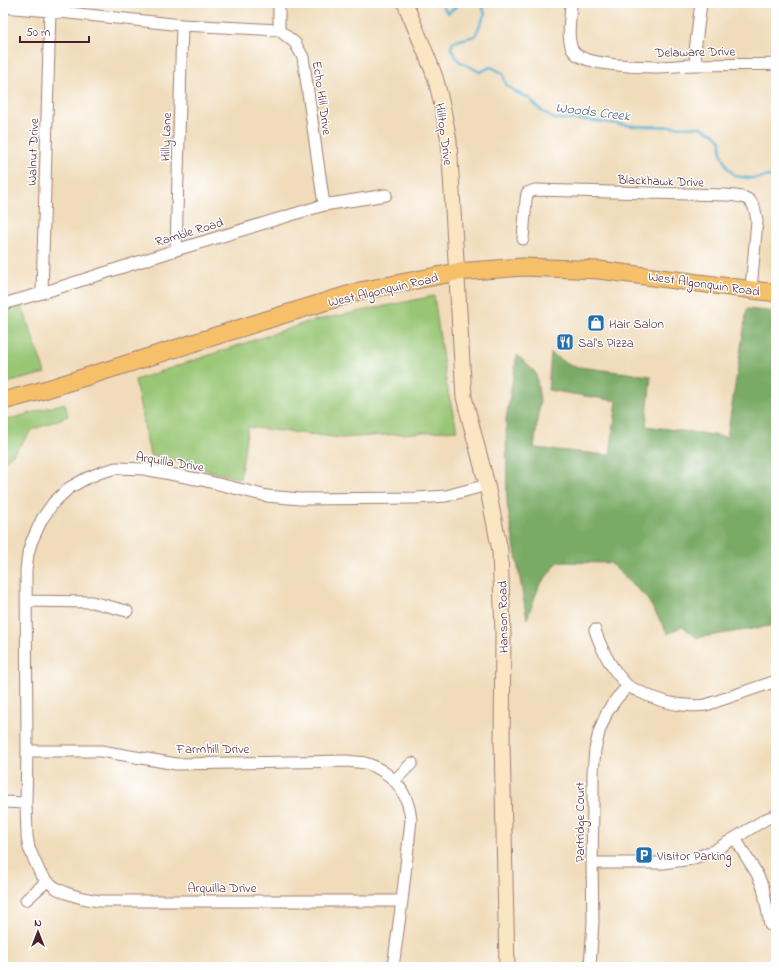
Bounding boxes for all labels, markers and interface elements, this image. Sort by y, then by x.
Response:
scale bar [20,18,89,44]
text: 50 m [26,24,50,42]
street label: Delaware Drive [654,42,736,63]
street label: Echo Hill Drive [307,60,336,137]
water label: Woods Creek [555,98,632,128]
street label: Hilltop Drive [430,102,457,167]
street label: Hilly Lane [156,112,178,162]
street label: Walnut Drive [23,118,44,186]
street label: Blackhawk Drive [617,170,705,193]
street label: Ramble Road [153,213,226,252]
street label: West Algonquin Road [647,267,761,303]
street label: West Algonquin Road [326,268,441,313]
shop icon: Hair Salon [586,313,606,333]
place label: Hair Salon [609,315,664,334]
restaurant icon: Sal's Pizza [555,332,575,352]
place label: Sal's Pizza [578,334,634,353]
street label: Arquilla Drive [134,448,205,477]
street label: Hanson Road [493,580,514,653]
street label: Farmhill Drive [176,740,250,759]
street label: Partridge Court [571,781,591,862]
parking icon: Visitor Parking [634,845,654,865]
place label: Visitor Parking [656,847,732,867]
street label: Arquilla Drive [188,879,257,898]
north arrow [18,912,58,952]
text: N [34,915,42,931]

